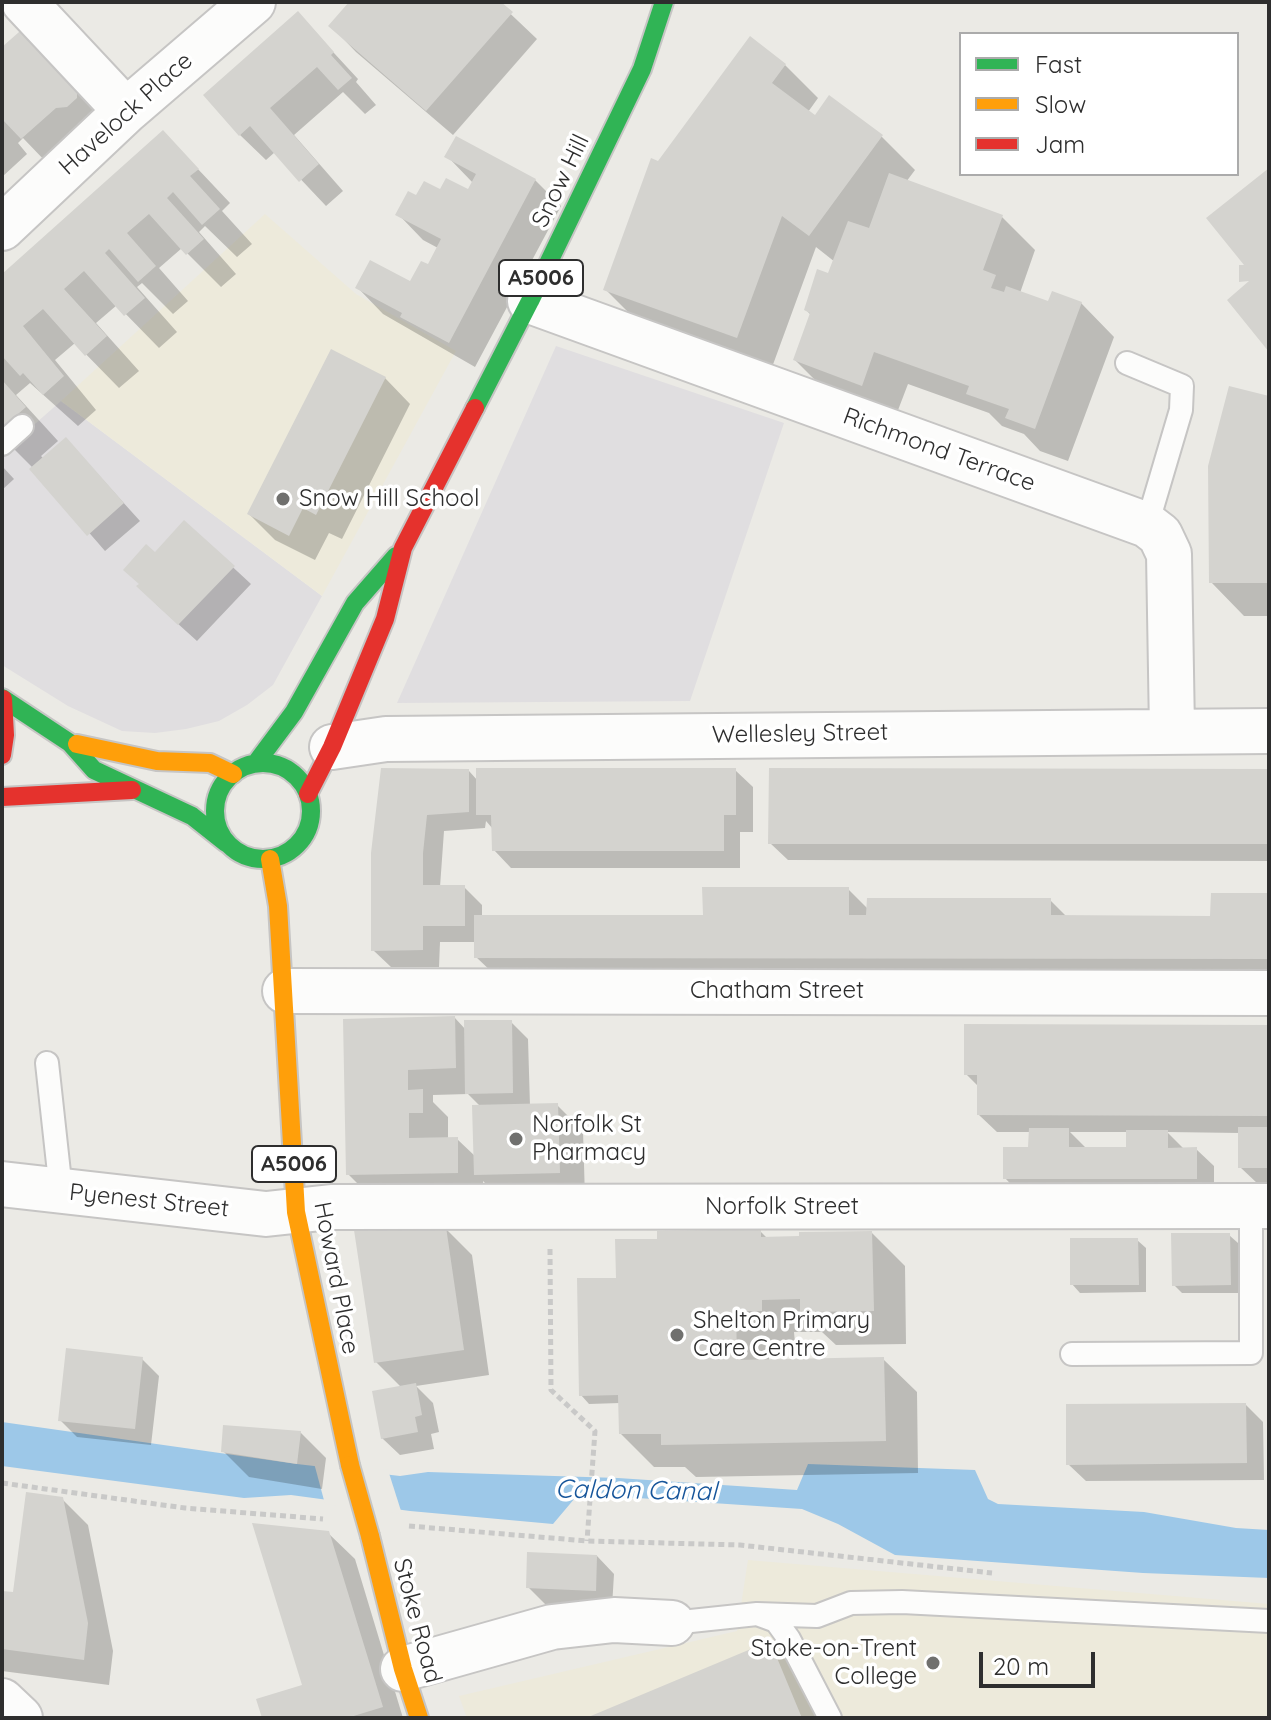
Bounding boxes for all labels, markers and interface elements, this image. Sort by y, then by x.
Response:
legend [959,32,1239,176]
street label: Havelock Place [53,47,199,181]
text: Fast [1035,49,1082,79]
text: Slow [1035,89,1086,119]
text: Jam [1035,129,1085,159]
street label: Snow Hill [526,130,596,232]
road number: A5006 [499,260,583,296]
street label: Richmond Terrace [839,402,1039,498]
place label: Snow Hill School [299,485,480,513]
marker: Snow Hill School [274,490,292,508]
street label: Wellesley Street [712,718,888,750]
street label: Chatham Street [690,977,864,1005]
place label: Norfolk St Pharmacy [532,1111,646,1167]
marker: Norfolk St Pharmacy [507,1130,525,1148]
road number: A5006 [252,1146,336,1182]
street label: Pyenest Street [68,1178,230,1224]
street label: Norfolk Street [705,1193,859,1221]
street label: Howard Place [307,1199,365,1357]
place label: Shelton Primary Care Centre [693,1307,870,1363]
marker: Shelton Primary Care Centre [668,1326,686,1344]
water label: Caldon Canal [555,1474,717,1508]
street label: Stoke Road [387,1555,447,1687]
place label: Stoke-on-Trent College [751,1635,917,1691]
scale bar [983,1636,1099,1686]
text: 20 m [993,1651,1049,1681]
marker: Stoke-on-Trent College [924,1654,942,1672]

